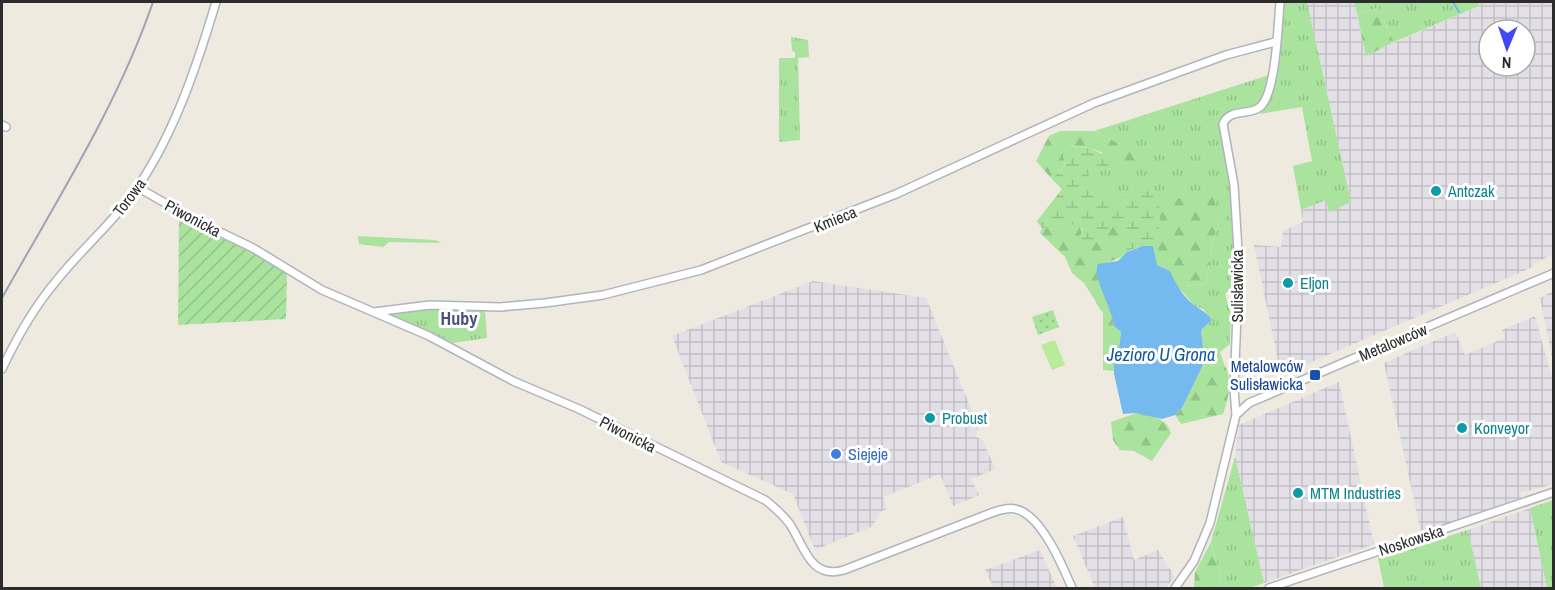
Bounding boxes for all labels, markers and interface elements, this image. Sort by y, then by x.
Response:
north arrow [1477,18,1537,78]
text: N [1501,52,1512,74]
street label: Torowa [107,173,151,221]
place label: Antczak [1447,180,1495,202]
marker: Antczak [1429,184,1443,198]
street label: Piwonicka [161,194,226,242]
street label: Kmieca [810,200,860,238]
street label: Sulisławicka [1226,249,1248,322]
place label: Eljon [1300,272,1329,294]
marker: Eljon [1281,276,1295,290]
district label: Huby [441,306,478,331]
street label: Metalowców [1355,318,1431,366]
water label: Jezioro U Grona [1106,342,1215,367]
place label: Metalowców Sulisławicka [1230,355,1304,395]
marker: Metalowców Sulisławicka [1308,368,1322,382]
place label: Probust [942,407,988,429]
street label: Piwonicka [596,410,661,458]
marker: Probust [923,411,937,425]
place label: Konveyor [1474,417,1530,439]
marker: Konveyor [1455,421,1469,435]
place label: Siejeje [848,443,888,465]
marker: Siejeje [829,447,843,461]
place label: MTM Industries [1310,482,1401,504]
marker: MTM Industries [1291,486,1305,500]
street label: Noskowska [1376,519,1447,561]

